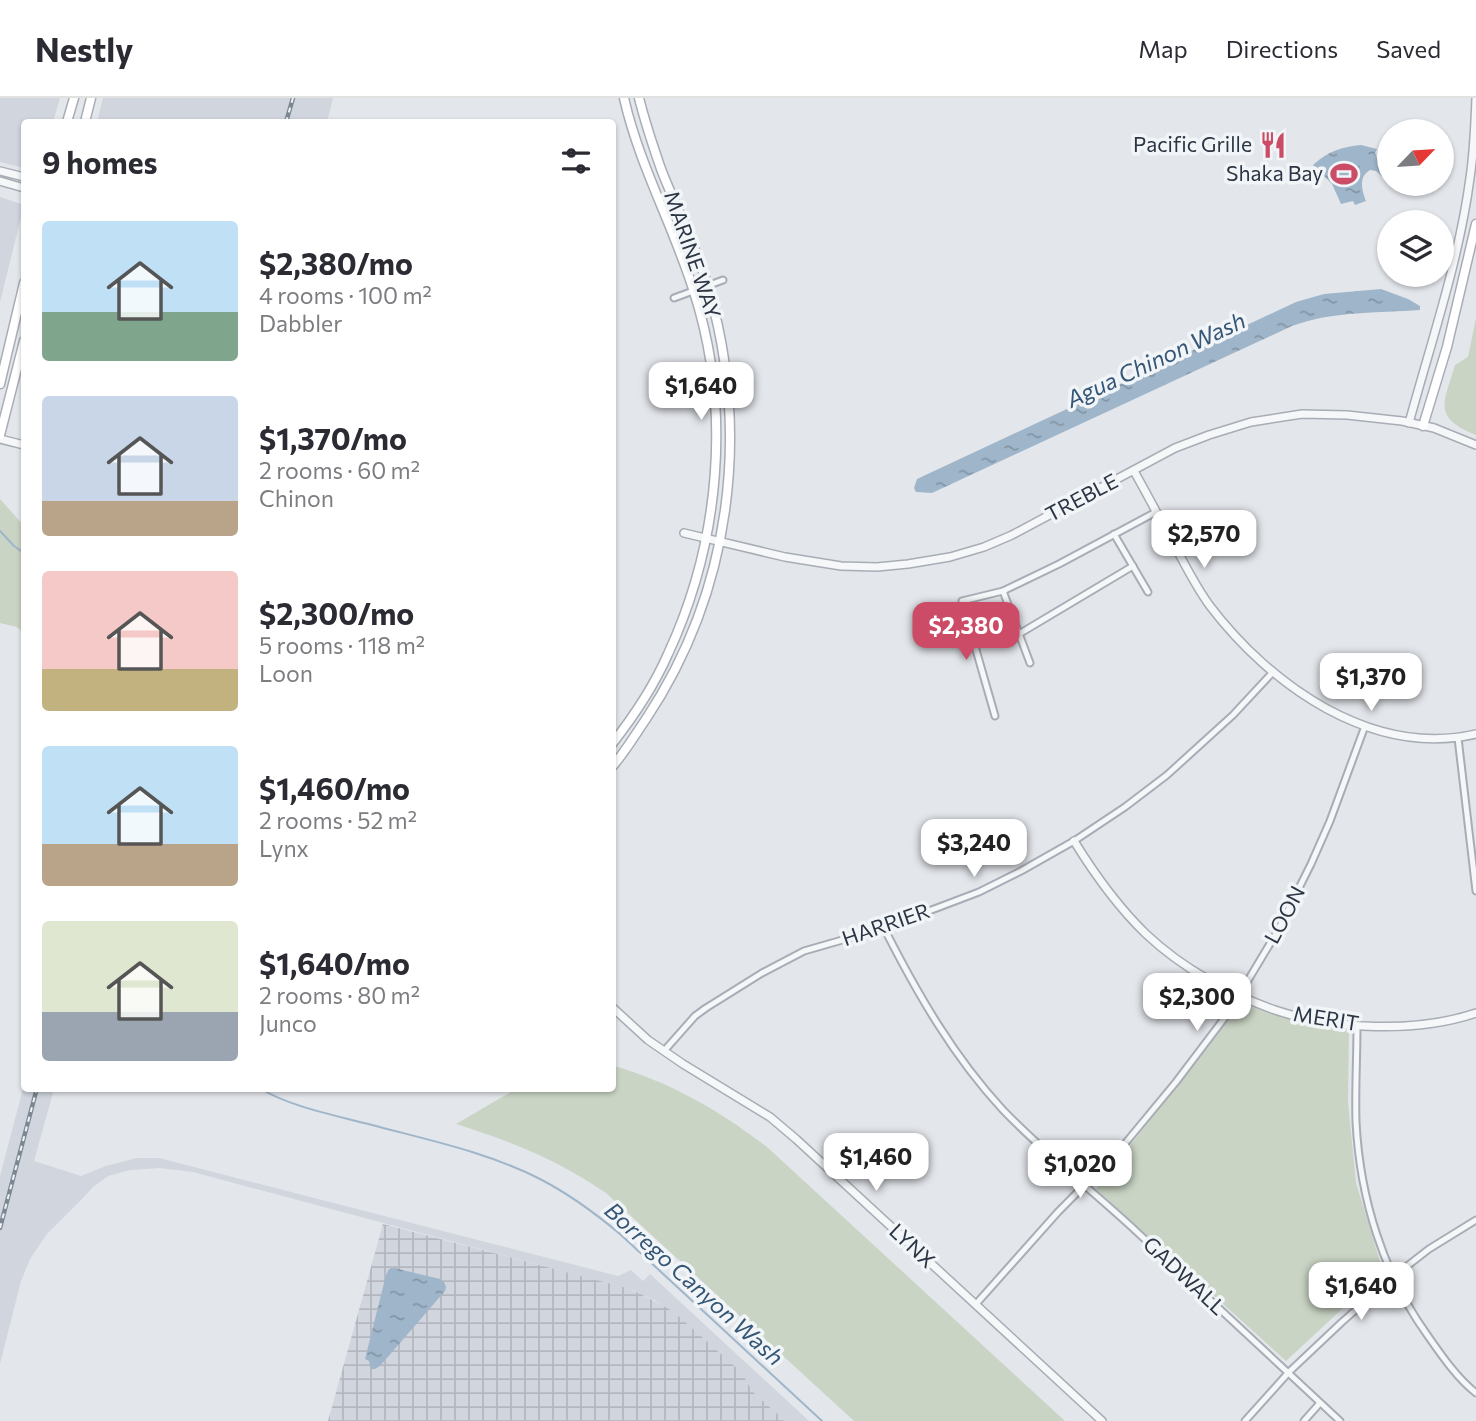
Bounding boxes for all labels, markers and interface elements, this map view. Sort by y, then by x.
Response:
text: Nestly [35,28,133,69]
text: Map [1138,34,1188,63]
text: Directions [1226,34,1338,63]
text: Saved [1376,34,1441,63]
north arrow [1377,119,1454,196]
map controls [1377,119,1454,287]
restaurant icon: Pacific Grille [1258,130,1288,160]
place label: Pacific Grille [1133,131,1252,156]
icon: filters [557,142,595,180]
text: 9 homes [42,143,157,180]
sports icon: Shaka Bay [1329,159,1359,189]
place label: Shaka Bay [1226,160,1323,185]
street label: MARINE WAY [660,188,727,322]
button: layers [1377,210,1454,287]
text: $2,380/mo [259,244,413,281]
icon: home [98,249,182,333]
text: 4 rooms · 100 m² [259,281,432,309]
water label: Agua Chinon Wash [1061,305,1250,413]
text: Dabbler [259,309,342,337]
pin: $1,640 [644,362,758,422]
text: $1,640 [665,371,737,399]
text: $1,370/mo [259,419,407,456]
icon: home [98,424,182,508]
text: 2 rooms · 60 m² [259,456,420,484]
street label: TREBLE [1041,467,1122,526]
text: Chinon [259,484,334,512]
pin: $2,570 [1147,510,1261,570]
text: $2,570 [1167,519,1241,547]
text: $2,300/mo [259,594,414,631]
icon: home [98,599,182,683]
pin: $2,380 [909,602,1023,662]
text: $2,380 [929,611,1003,639]
text: 5 rooms · 118 m² [259,631,425,659]
pin: $1,370 [1314,654,1428,713]
text: Loon [259,659,313,687]
text: $1,370 [1336,662,1406,690]
text: $1,460/mo [259,769,410,806]
icon: home [98,774,182,858]
text: 2 rooms · 52 m² [259,806,417,834]
pin: $3,240 [917,820,1031,879]
text: $3,240 [937,828,1011,856]
text: Lynx [259,834,309,862]
street label: LOON [1258,881,1309,947]
street label: HARRIER [839,897,932,950]
text: $1,640/mo [259,944,410,981]
icon: home [98,949,182,1033]
pin: $2,300 [1140,974,1254,1033]
text: 2 rooms · 80 m² [259,981,420,1009]
text: $2,300 [1159,982,1235,1010]
street label: MERIT [1292,1000,1361,1035]
text: Junco [259,1009,317,1037]
pin: $1,460 [819,1134,933,1193]
pin: $1,020 [1023,1140,1137,1200]
text: $1,460 [840,1142,912,1170]
text: $1,020 [1044,1149,1116,1177]
water label: Borrego Canyon Wash [600,1196,790,1371]
street label: LYNX [885,1218,941,1272]
street label: GADWALL [1139,1231,1231,1319]
pin: $1,640 [1304,1262,1418,1322]
text: $1,640 [1325,1271,1397,1299]

